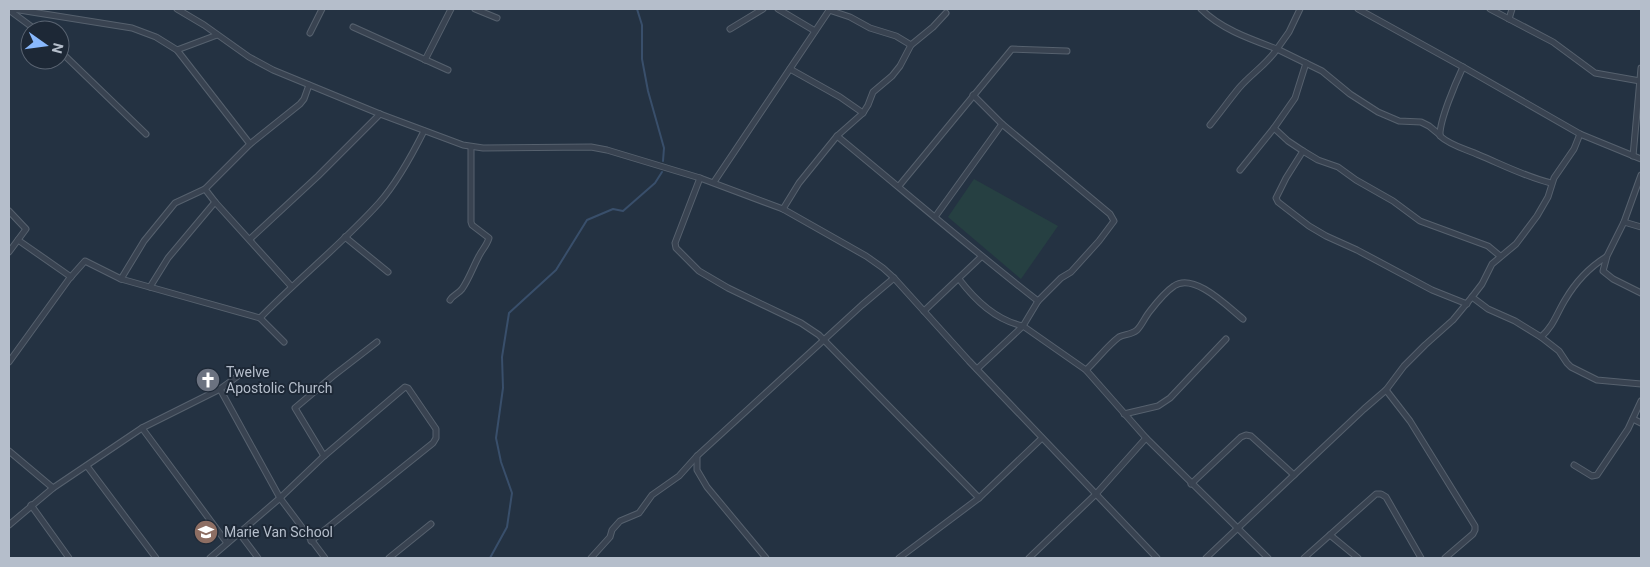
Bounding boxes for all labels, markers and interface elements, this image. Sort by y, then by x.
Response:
north arrow [20,20,70,70]
text: N [49,41,67,55]
place label: Twelve Apostolic Church [226,364,332,396]
church icon: Twelve Apostolic Church [195,367,221,393]
school or university icon: Marie Van School [193,519,219,545]
place label: Marie Van School [224,524,333,540]

